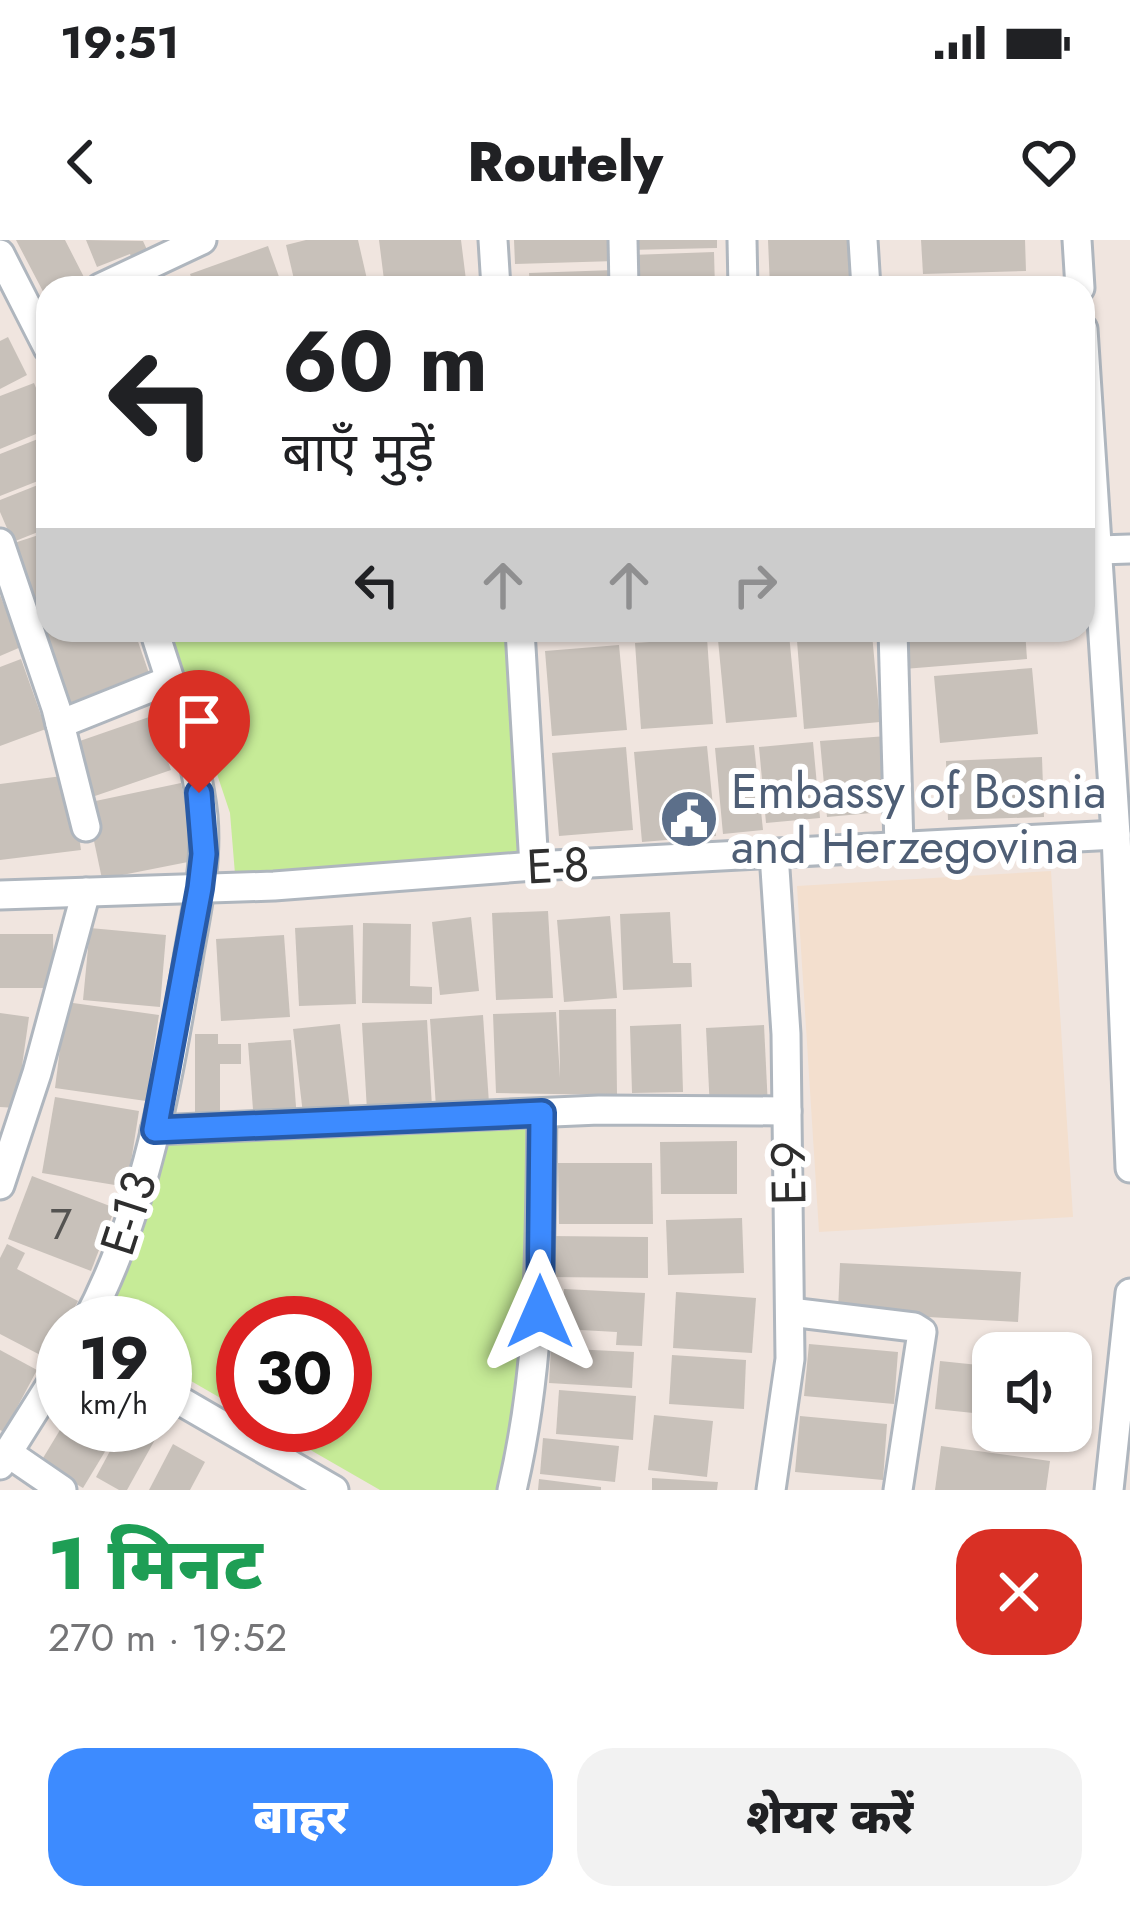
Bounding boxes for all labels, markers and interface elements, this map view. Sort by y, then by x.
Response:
text: 19:51 [60,10,179,75]
text: Routely [467,123,663,201]
icon: back [48,129,114,195]
icon: heart [1016,129,1082,195]
text: 60 m [282,301,488,423]
icon: left [84,324,240,480]
text: बाएँ मुड़ें [282,413,434,491]
icon: left [344,552,410,618]
icon: ahead [470,552,536,618]
icon: ahead [596,552,662,618]
icon: right [722,552,788,618]
pin [148,670,250,793]
icon: arrive [166,688,232,754]
place label: Embassy of Bosnia and Herzegovina [731,757,1107,881]
public building icon: Embassy of Bosnia and Herzegovina [658,788,720,850]
street label: E-8 [525,829,591,902]
street label: E-9 [753,1140,824,1206]
street label: E-13 [83,1162,174,1264]
house number: 7 [50,1194,72,1255]
position arrow [477,1249,603,1375]
speed limit sign: 30 [216,1296,372,1452]
text: 19 [79,1315,149,1402]
map controls [972,1332,1092,1452]
button: sound [972,1332,1092,1452]
text: km/h [80,1382,148,1425]
text: 1 मिनट [48,1512,263,1616]
button: close [956,1529,1082,1655]
text: 270 m · 19:52 [48,1609,287,1666]
button: बाहर [48,1748,553,1886]
button: शेयर करें [577,1748,1082,1886]

